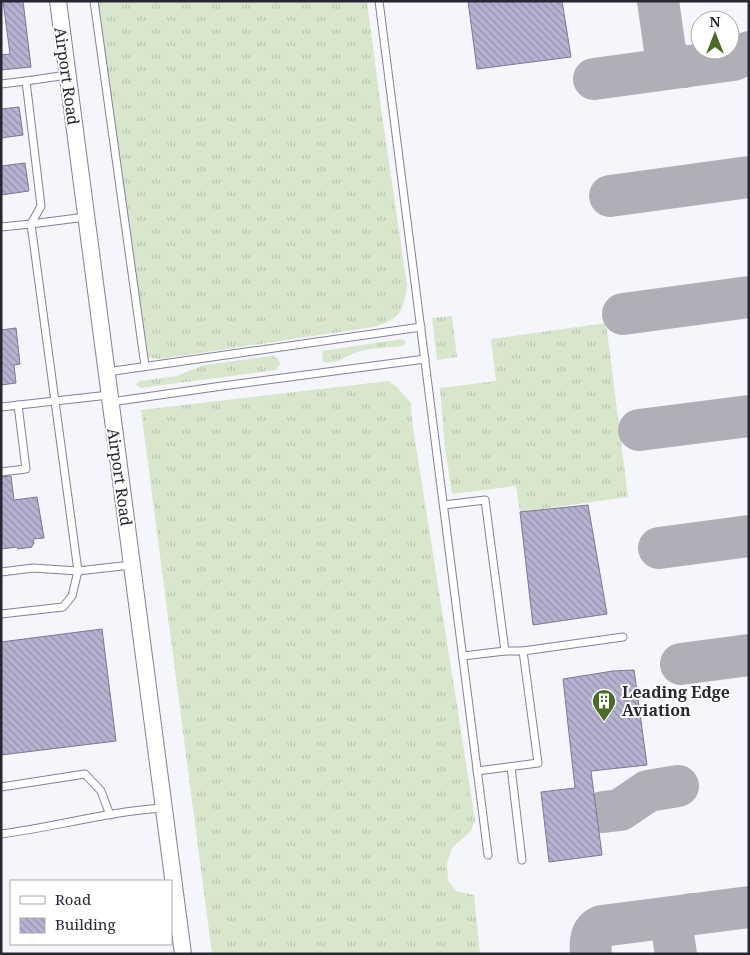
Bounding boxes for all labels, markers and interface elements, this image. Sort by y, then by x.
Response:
north arrow [690,10,740,60]
text: N [709,12,721,31]
street label: Airport Road [49,26,85,127]
street label: Airport Road [102,427,138,528]
place label: Leading Edge Aviation [622,681,730,721]
building icon: Leading Edge Aviation [591,688,617,722]
legend [10,880,172,945]
text: Road [55,889,91,909]
text: Building [55,914,116,934]

